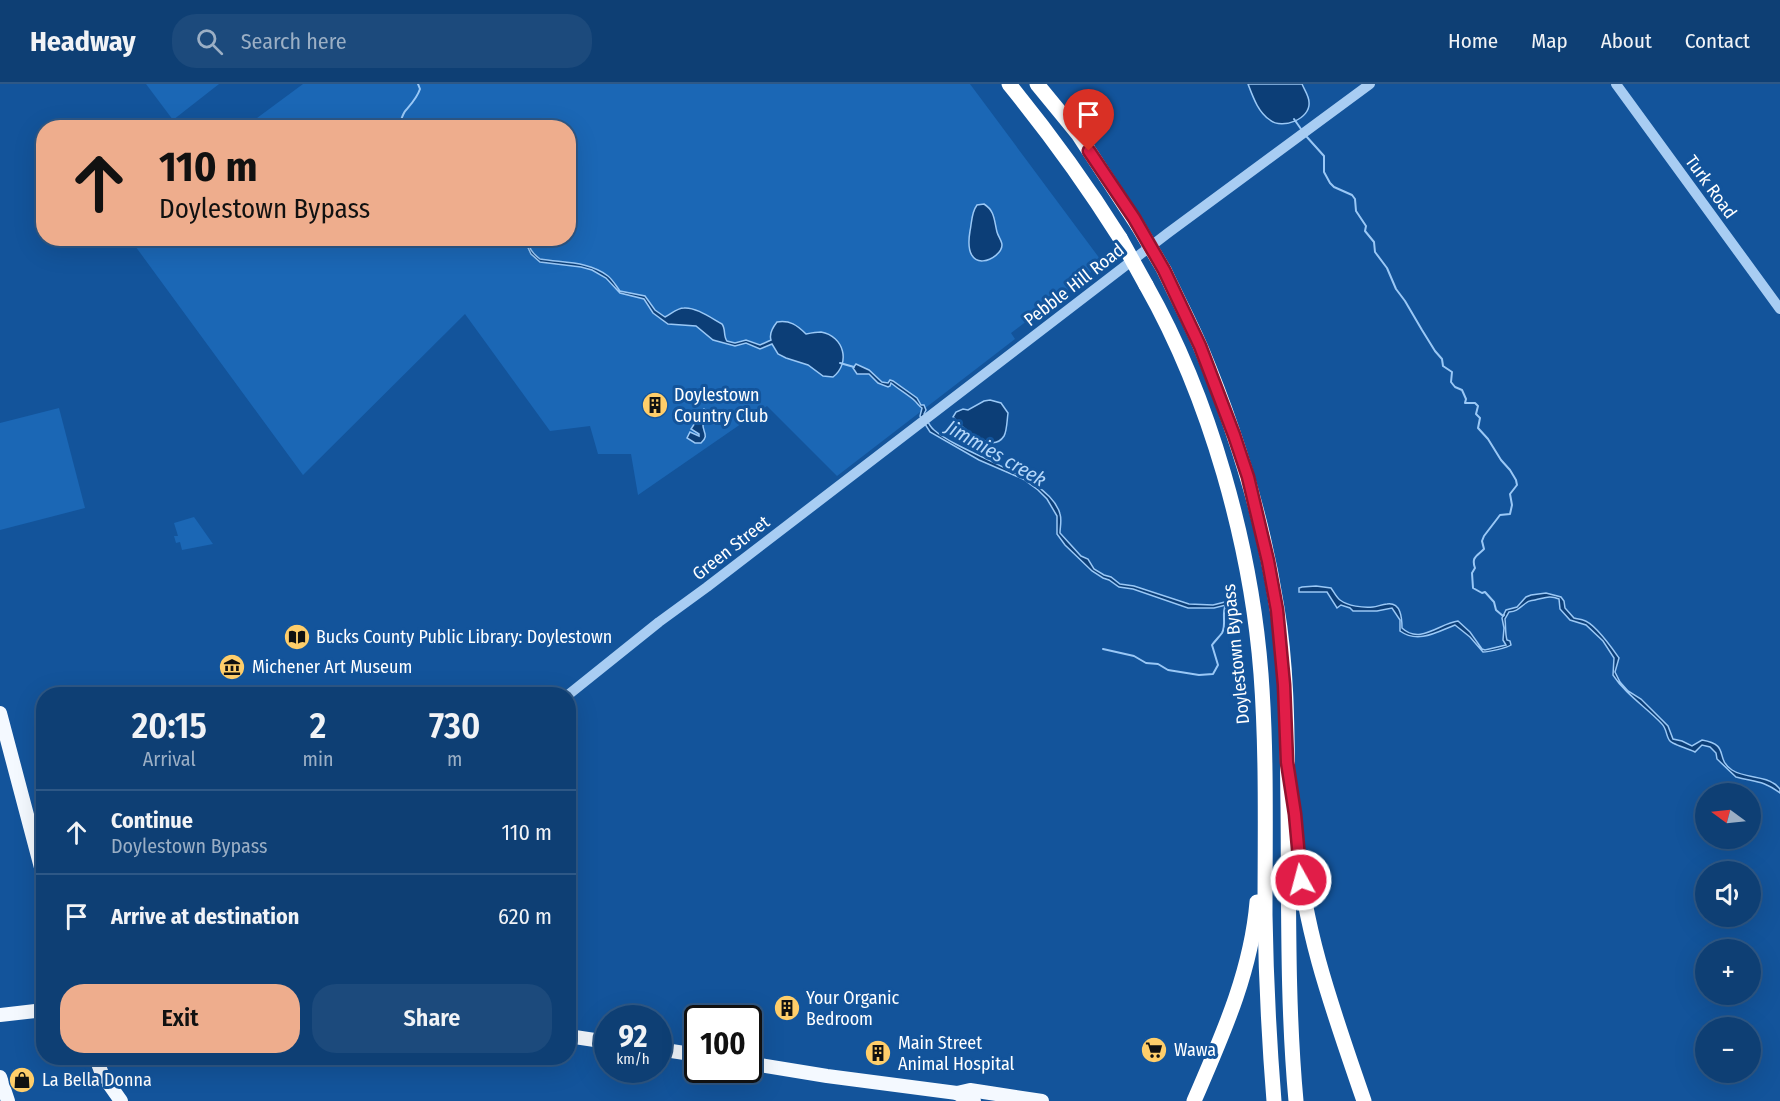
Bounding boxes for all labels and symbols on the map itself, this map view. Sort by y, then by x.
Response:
pin [1063,89,1114,151]
street label: Turk Road [1681,151,1741,223]
street label: Pebble Hill Road [1019,239,1129,331]
place label: Doylestown Country Club [674,384,768,427]
building icon: Doylestown Country Club [640,390,670,420]
water label: Jimmies creek [940,414,1051,492]
street label: Green Street [688,511,774,585]
street label: Doylestown Bypass [1218,582,1254,725]
library icon: Bucks County Public Library: Doylestown [282,622,312,652]
place label: Bucks County Public Library: Doylestown [316,626,612,648]
museum icon: Michener Art Museum [217,652,247,682]
place label: Michener Art Museum [252,656,412,678]
north arrow [1695,783,1761,849]
position arrow [1269,848,1333,912]
place label: Your Organic Bedroom [806,987,900,1030]
building icon: Your Organic Bedroom [772,993,802,1023]
speed limit sign: 100 [684,1005,762,1083]
place label: Main Street Animal Hospital [898,1032,1015,1075]
supermarket icon: Wawa [1139,1035,1169,1065]
building icon: Main Street Animal Hospital [863,1038,893,1068]
place label: Wawa [1174,1039,1216,1061]
shop icon: La Bella Donna [7,1065,37,1095]
place label: La Bella Donna [42,1069,152,1091]

